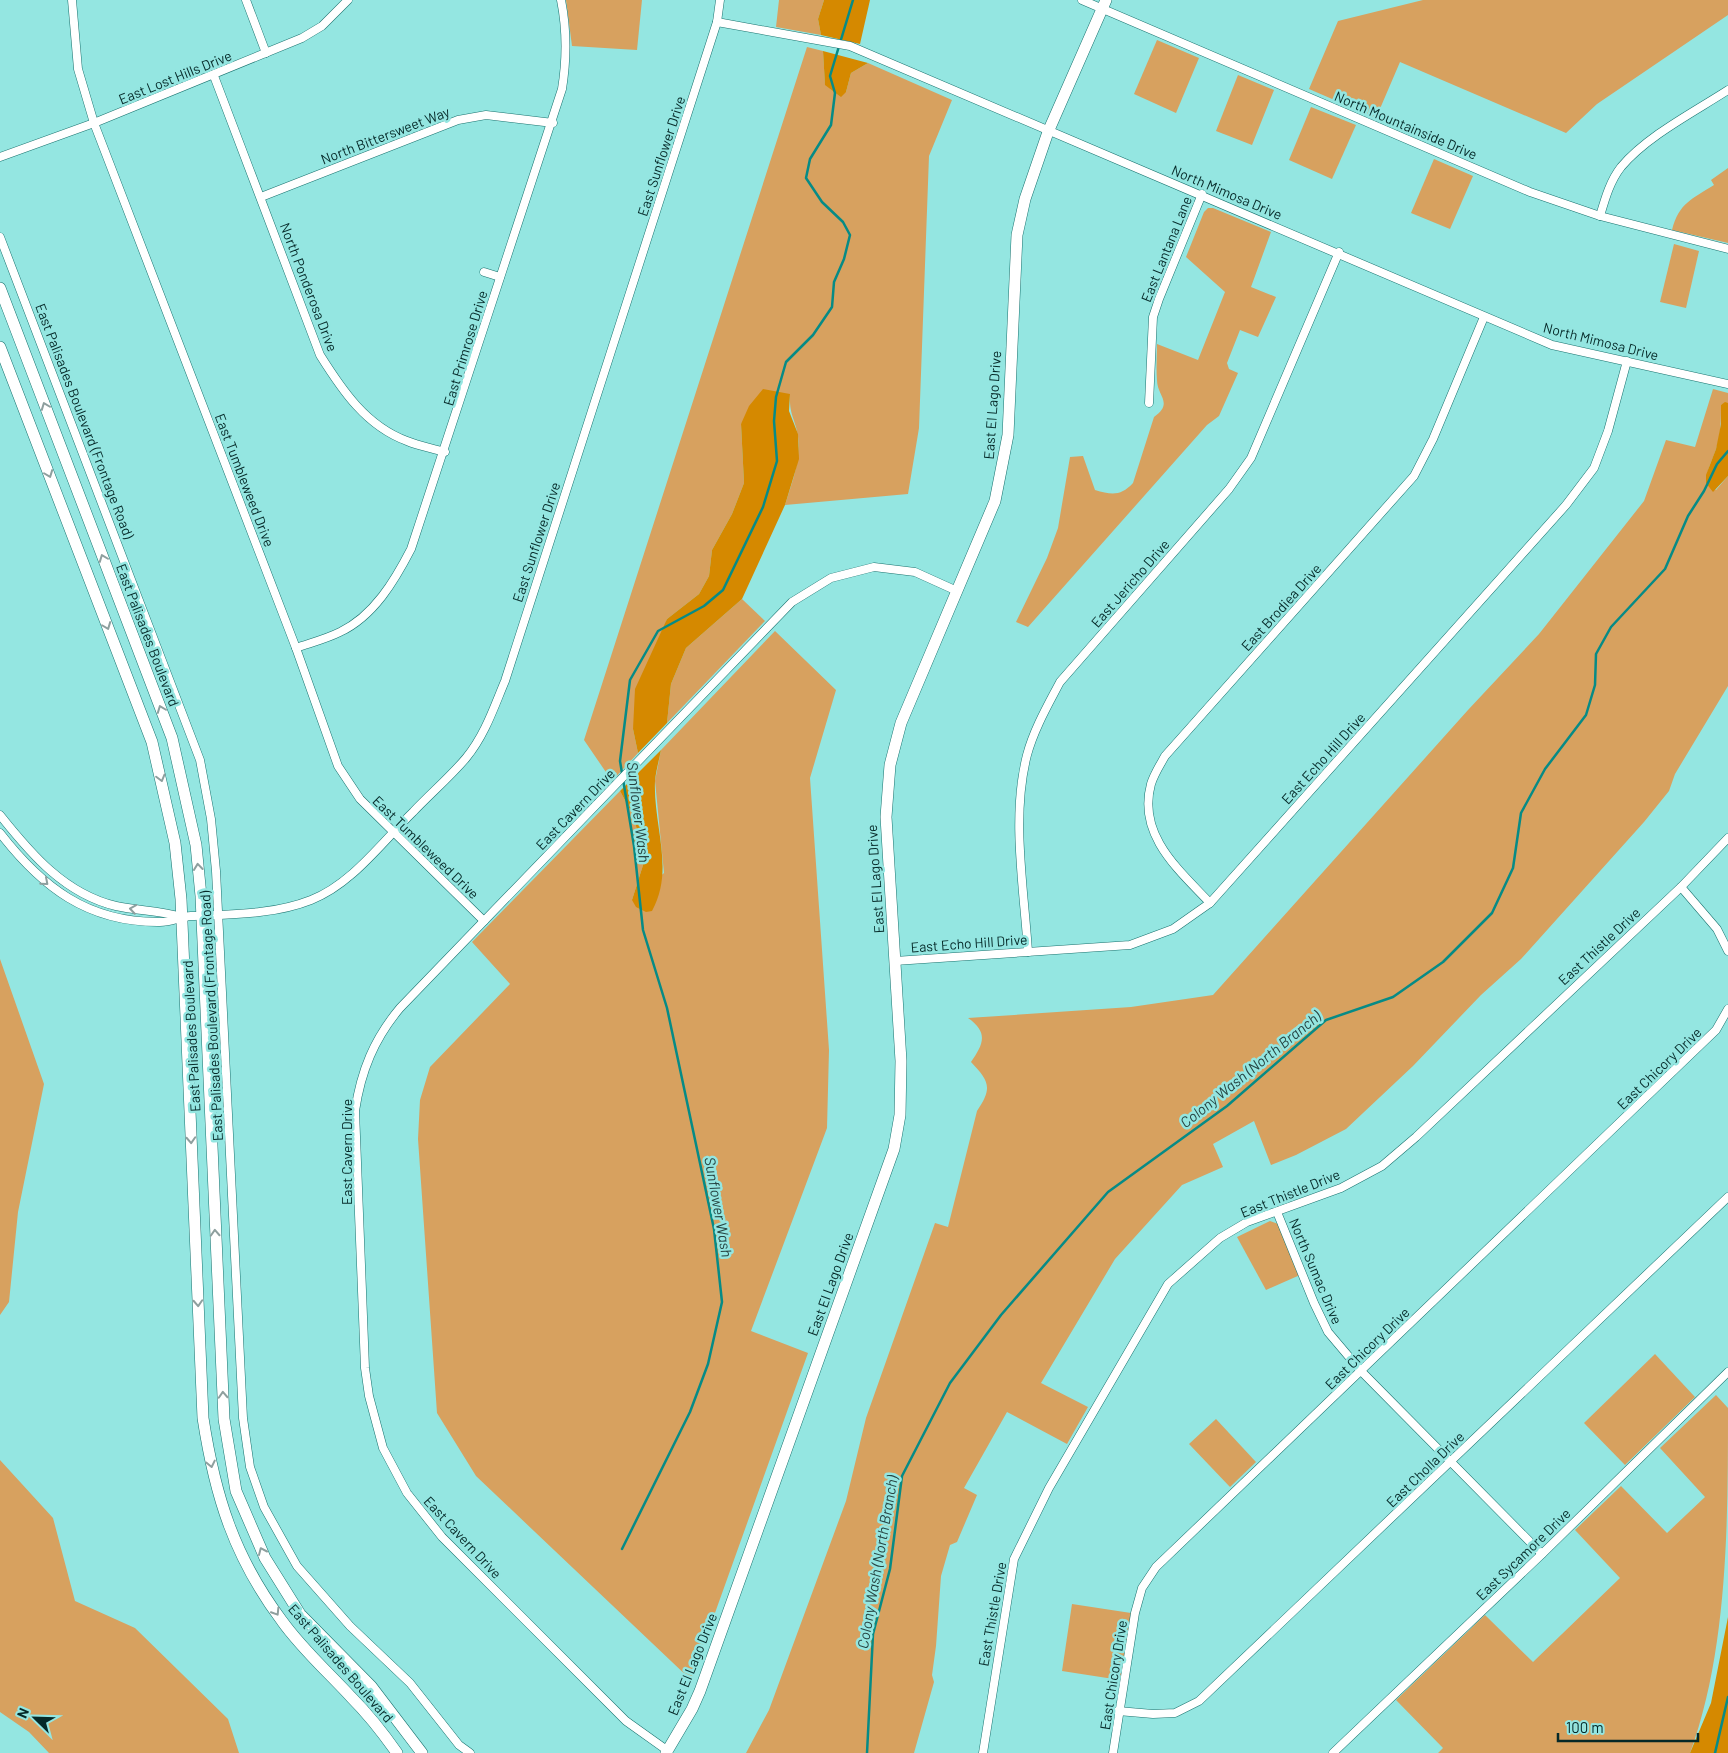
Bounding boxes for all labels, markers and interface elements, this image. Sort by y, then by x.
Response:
street label: East Lost Hills Drive [116,47,234,107]
street label: North Mountainside Drive [1332,87,1480,163]
street label: East Sunflower Drive [634,94,688,218]
street label: North Bittersweet Way [318,102,452,167]
street label: North Mimosa Drive [1169,161,1285,223]
street label: East Lantana Lane [1137,194,1195,304]
street label: North Ponderosa Drive [277,220,341,354]
street label: East Primrose Drive [439,288,491,408]
street label: East Palisades Boulevard (Frontage Road) [32,301,138,541]
street label: North Mimosa Drive [1541,318,1661,364]
street label: East El Lago Drive [980,350,1004,460]
one-way arrow [41,402,51,411]
street label: East Tumbleweed Drive [212,411,278,549]
one-way arrow [42,469,53,478]
street label: East Sunflower Drive [509,480,563,604]
street label: East Jericho Drive [1087,536,1173,630]
one-way arrow [99,554,109,562]
street label: East Brodiea Drive [1237,560,1325,654]
street label: East Palisades Boulevard [113,561,183,709]
one-way arrow [100,621,111,630]
one-way arrow [157,706,167,714]
street label: East Echo Hill Drive [1278,709,1368,807]
water label: Sunflower Wash [624,761,654,864]
street label: East Cavern Drive [532,765,618,853]
one-way arrow [156,774,166,782]
street label: East Tumbleweed Drive [369,792,483,902]
street label: East El Lago Drive [863,824,887,934]
one-way arrow [193,863,204,871]
one-way arrow [39,876,48,885]
street label: East Palisades Boulevard (Frontage Road) [196,890,226,1142]
one-way arrow [129,904,138,914]
street label: East Thistle Drive [1555,904,1643,988]
street label: East Echo Hill Drive [910,930,1028,956]
street label: East Palisades Boulevard [179,960,203,1112]
water label: Colony Wash (North Branch) [1176,1006,1325,1131]
street label: East Chicory Drive [1613,1023,1705,1113]
street label: East Cavern Drive [338,1099,355,1205]
one-way arrow [186,1136,196,1144]
water label: Sunflower Wash [701,1155,737,1259]
street label: East Thistle Drive [1238,1165,1342,1221]
street label: North Sumac Drive [1286,1215,1346,1327]
one-way arrow [210,1229,220,1236]
street label: East El Lago Drive [803,1230,857,1338]
one-way arrow [193,1299,204,1307]
street label: East Chicory Drive [1321,1303,1413,1393]
one-way arrow [217,1391,228,1399]
street label: East Cholla Drive [1383,1428,1467,1510]
one-way arrow [205,1460,216,1469]
water label: Colony Wash (North Branch) [853,1473,901,1650]
street label: East Cavern Drive [421,1492,505,1582]
street label: East Sycamore Drive [1472,1505,1574,1603]
one-way arrow [257,1547,268,1556]
street label: East Thistle Drive [974,1560,1010,1668]
street label: East Palisades Boulevard [285,1600,397,1726]
one-way arrow [270,1606,279,1615]
street label: East El Lago Drive [664,1610,720,1718]
street label: East Chicory Drive [1096,1619,1130,1731]
north arrow [10,1693,60,1743]
text: N [13,1705,32,1720]
scale bar [1558,1710,1698,1742]
text: 100 m [1566,1718,1604,1736]

